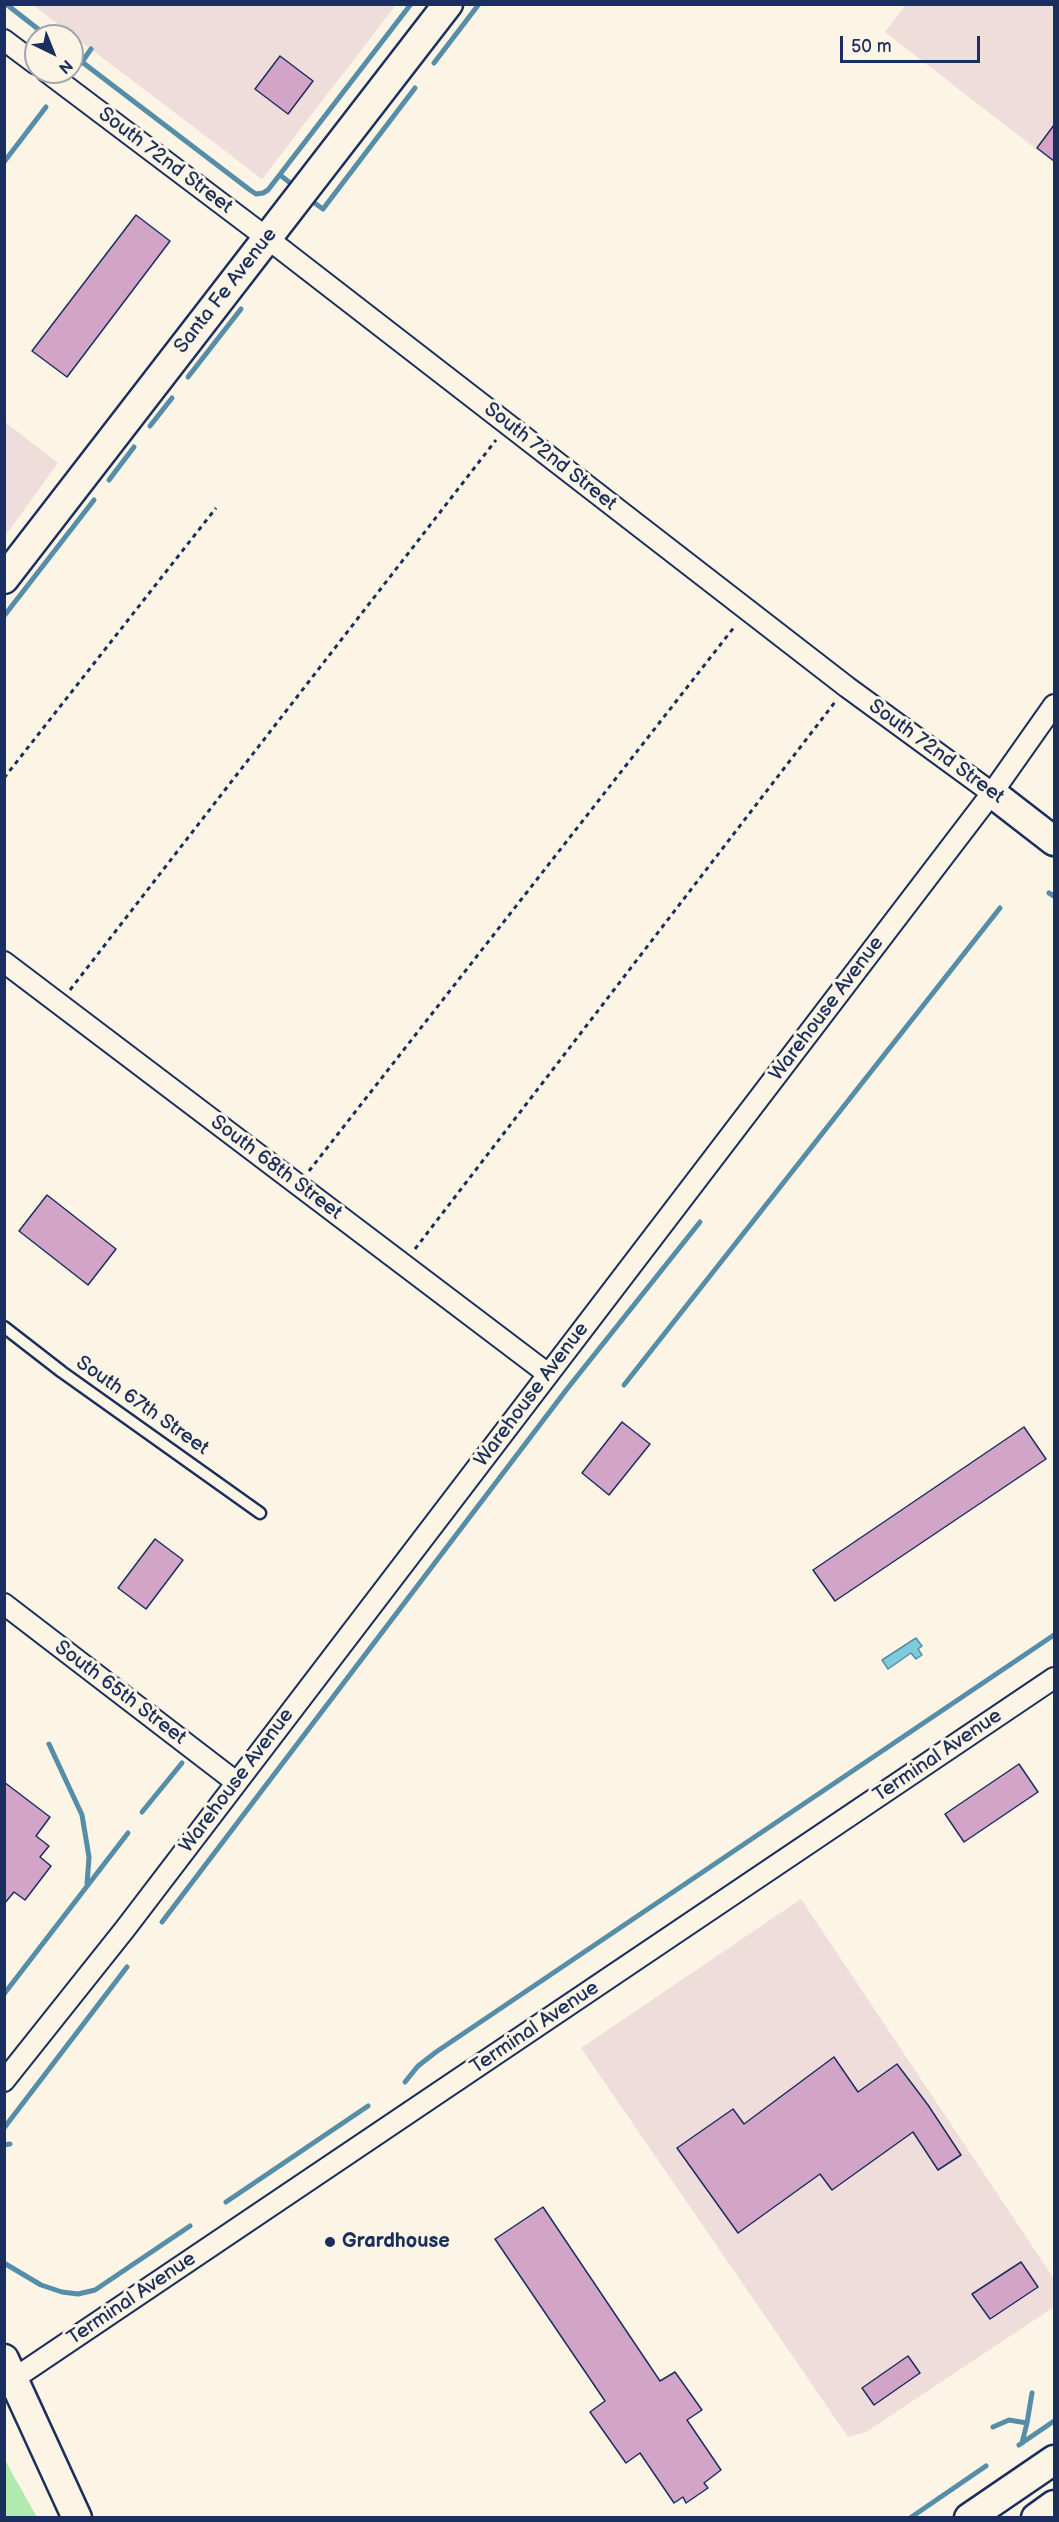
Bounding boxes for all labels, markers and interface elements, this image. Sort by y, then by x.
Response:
north arrow [24,24,84,84]
scale bar [843,24,982,62]
text: 50 m [851,36,892,57]
text: N [54,55,76,77]
street label: South 72nd Street [93,103,237,219]
street label: Santa Fe Avenue [170,223,282,359]
street label: South 72nd Street [479,398,621,516]
street label: South 72nd Street [864,695,1008,809]
street label: Warehouse Avenue [765,932,889,1086]
street label: South 68th Street [206,1111,346,1225]
street label: Warehouse Avenue [470,1318,594,1472]
street label: South 67th Street [71,1351,213,1461]
street label: South 65th Street [50,1636,190,1750]
street label: Warehouse Avenue [175,1704,299,1858]
street label: Terminal Avenue [869,1704,1007,1808]
street label: Terminal Avenue [466,1976,604,2080]
place label: Grardhouse [342,2230,450,2254]
marker: Grardhouse [323,2235,337,2249]
street label: Terminal Avenue [63,2247,201,2351]

